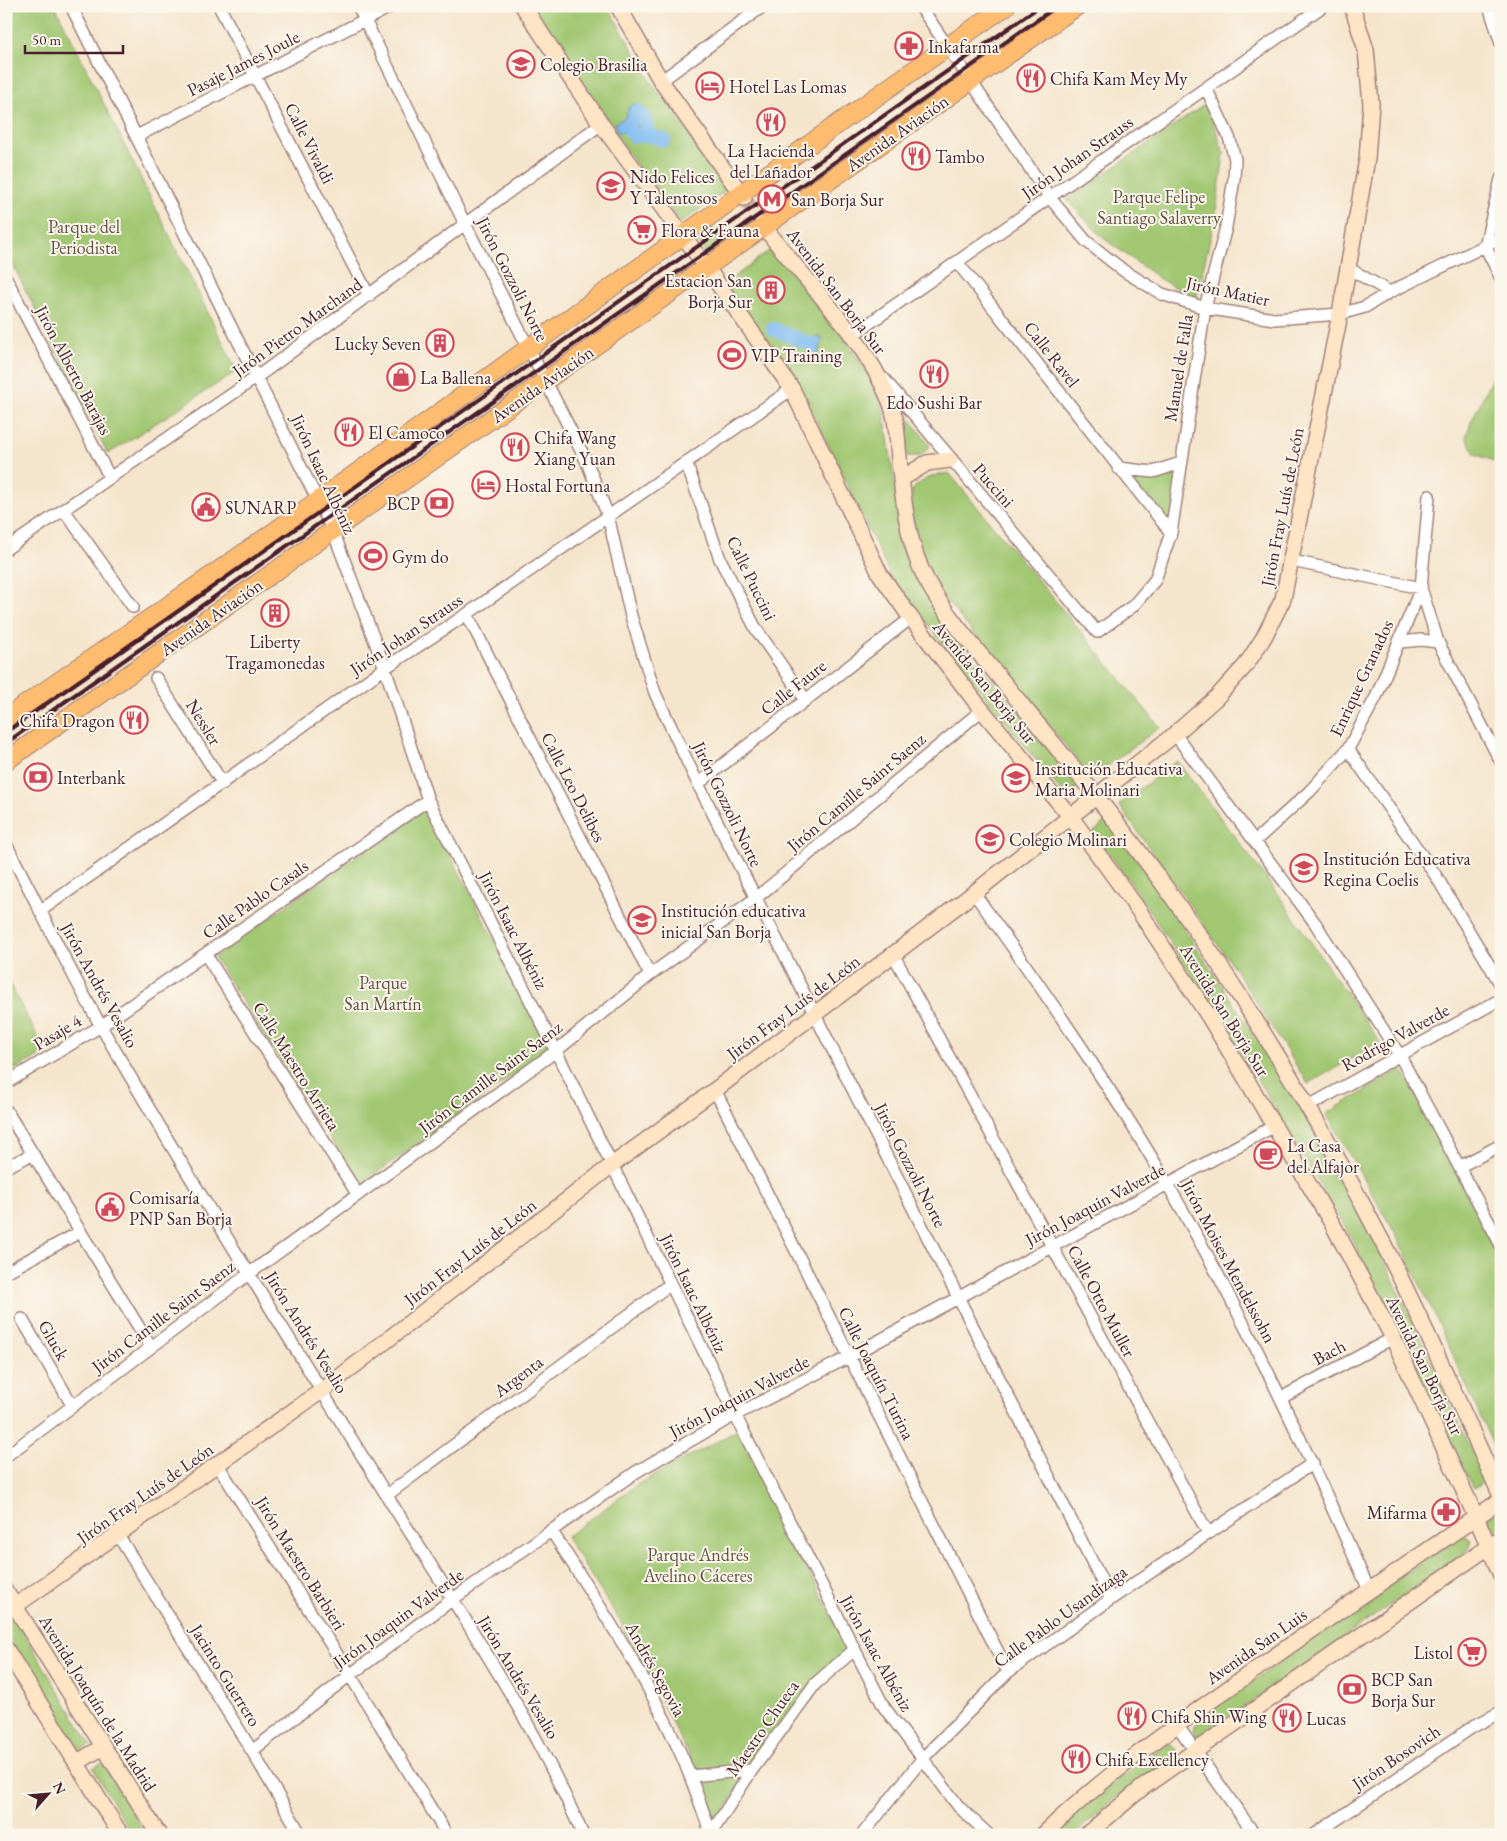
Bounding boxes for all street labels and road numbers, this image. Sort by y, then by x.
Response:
street label: Pasaje James Joule [183,25,303,101]
street label: Avenida Aviación [840,89,953,177]
street label: Calle Vivaldi [280,99,340,188]
street label: Jirón Johan Strauss [1015,110,1137,205]
street label: Jirón Gozzoli Norte [471,211,554,345]
street label: Avenida San Borja Sur [781,222,892,359]
street label: Jirón Pietro Marchand [226,271,367,383]
street label: Jirón Matier [1182,271,1272,311]
street label: Jirón Alberto Barajas [29,299,118,439]
street label: Manuel de Falla [1158,312,1198,423]
street label: Calle Ravel [1019,316,1085,392]
street label: Avenida Aviación [485,340,598,428]
street label: Jirón Isaac Albéniz [285,409,362,538]
street label: Jirón Fray Luís de León [1255,425,1309,590]
street label: Puccini [968,458,1020,513]
street label: Calle Puccini [722,532,783,625]
street label: Avenida Aviación [154,573,267,661]
street label: Jirón Johan Strauss [344,588,467,681]
street label: Avenida San Borja Sur [928,615,1042,748]
street label: Enrique Granados [1324,616,1398,740]
street label: Calle Faure [755,654,831,720]
street label: Nessler [181,695,227,749]
street label: Jirón Camille Saint Saenz [781,727,930,858]
street label: Calle Leo Delibes [536,728,612,846]
street label: Jirón Gozzoli Norte [687,736,768,870]
street label: Calle Pablo Casals [197,854,313,944]
street label: Jirón Isaac Albéniz [473,865,554,993]
street label: Jirón Andrés Vesalio [55,916,144,1052]
street label: Avenida San Borja Sur [1174,938,1275,1081]
street label: Jirón Fray Luís de León [720,949,865,1066]
street label: Calle Maestro Arrieta [248,997,346,1136]
street label: Rodrigo Valverde [1337,998,1453,1076]
street label: Pasaje 4 [29,1008,86,1055]
street label: Jirón Camille Saint Saenz [412,1015,566,1140]
street label: Jirón Gozzoli Norte [869,1097,952,1231]
street label: Jirón Joaquin Valverde [1019,1157,1169,1252]
street label: Jirón Moises Mendelssohn [1175,1174,1282,1347]
street label: Jirón Fray Luís de León [398,1193,541,1312]
street label: Jirón Isaac Albéniz [654,1228,733,1356]
street label: Calle Otto Muller [1063,1241,1141,1361]
street label: Jirón Camille Saint Saenz [85,1254,239,1379]
street label: Jirón Andrés Vesalio [259,1265,354,1398]
street label: Avenida San Borja Sur [1381,1291,1469,1438]
street label: Calle Joaquín Turina [834,1303,921,1444]
street label: Gluck [33,1316,75,1365]
street label: Bach [1308,1334,1350,1370]
street label: Jirón Joaquin Valverde [663,1349,813,1444]
street label: Argenta [488,1350,548,1403]
street label: Jirón Fray Luís de León [71,1437,218,1550]
street label: Jirón Maestro Barbieri [250,1490,352,1635]
street label: Calle Pablo Usandizaga [989,1559,1132,1672]
street label: Jirón Joaquin Valverde [327,1563,468,1674]
street label: Jirón Isaac Albéniz [835,1589,919,1715]
street label: Avenida San Luis [1200,1603,1311,1690]
street label: Avenida Joaquín de la Madrid [34,1609,162,1796]
street label: Jirón Andrés Vesalio [472,1609,565,1743]
street label: Andrés Segovia [620,1617,692,1721]
street label: Jacinto Guerrero [184,1618,267,1730]
street label: Maestro Chueca [720,1675,804,1781]
street label: Jirón Bosovich [1346,1719,1444,1796]

